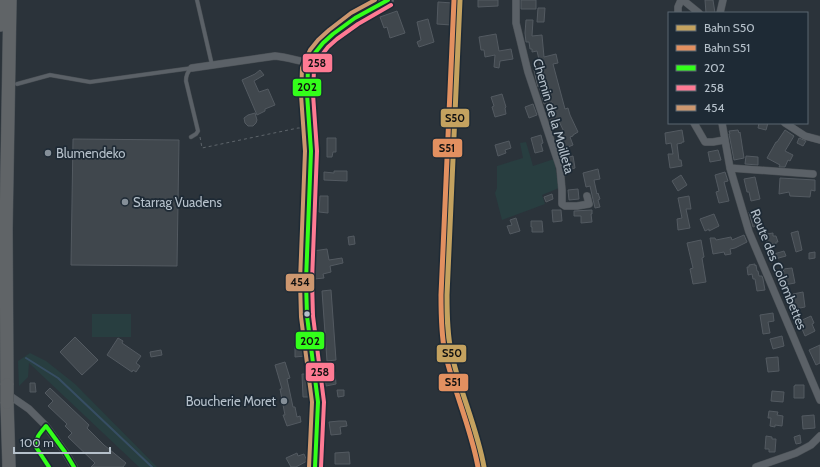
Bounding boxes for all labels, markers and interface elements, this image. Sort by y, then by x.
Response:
legend [668,12,808,124]
text: Bahn S50 [704,20,755,35]
text: Bahn S51 [704,40,750,55]
line badge: 258 [302,53,333,73]
text: 258 [308,56,327,70]
street label: Chemin de la Moilleta [530,57,578,176]
text: 202 [704,60,725,75]
line badge: 202 [292,78,322,97]
text: 202 [297,80,317,94]
text: 258 [704,80,724,95]
text: 454 [704,100,724,115]
line badge: S50 [440,108,470,128]
text: S50 [445,111,465,125]
line badge: S51 [432,138,463,158]
text: S51 [439,141,455,155]
place label: Blumendeko [56,145,125,161]
marker: Blumendeko [43,148,53,158]
place label: Starrag Vuadens [133,194,222,210]
marker: Starrag Vuadens [120,197,130,207]
street label: Route des Colombettes [747,206,811,332]
line badge: 454 [285,273,315,292]
text: 454 [290,275,310,289]
unlabelled marker [302,309,312,319]
line badge: 202 [295,331,325,350]
text: 202 [300,334,320,348]
line badge: S50 [436,344,467,363]
text: S50 [442,346,462,360]
line badge: 258 [305,362,335,382]
text: 258 [311,365,330,379]
line badge: S51 [438,373,469,392]
text: S51 [445,375,461,389]
place label: Boucherie Moret [186,393,277,409]
marker: Boucherie Moret [279,396,289,406]
scale bar [14,429,110,455]
text: 100 m [20,435,54,450]

